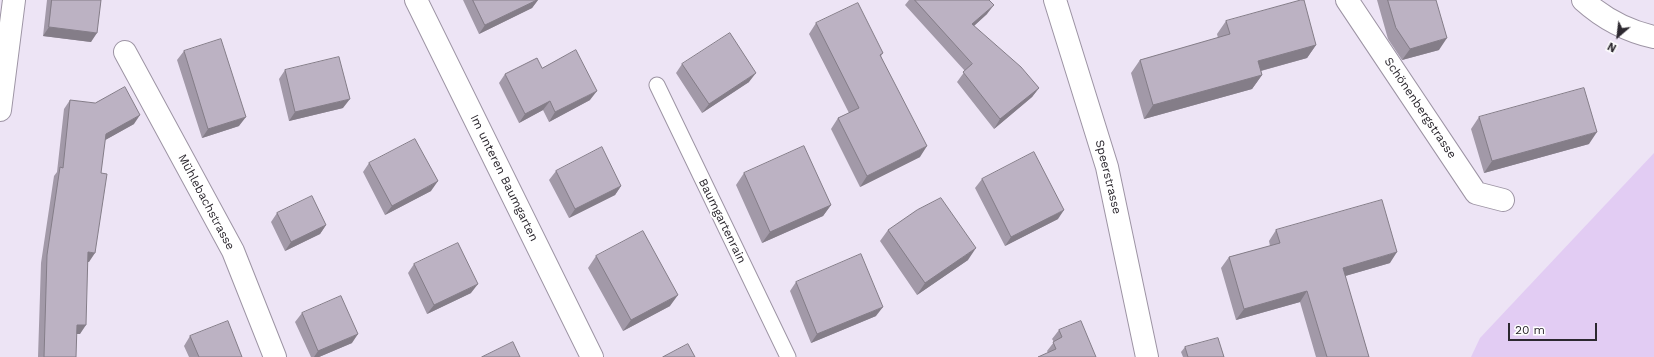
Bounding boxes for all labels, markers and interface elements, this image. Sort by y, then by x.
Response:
north arrow [1598,16,1638,56]
text: N [1605,39,1619,55]
street label: Schönenbergstrasse [1381,55,1459,161]
street label: Im unteren Baumgarten [467,112,541,244]
street label: Speerstrasse [1092,138,1124,216]
street label: Mühlebachstrasse [175,152,237,252]
street label: Baumgartenrain [695,176,749,266]
scale bar [1510,315,1599,341]
text: 20 m [1515,323,1545,337]

